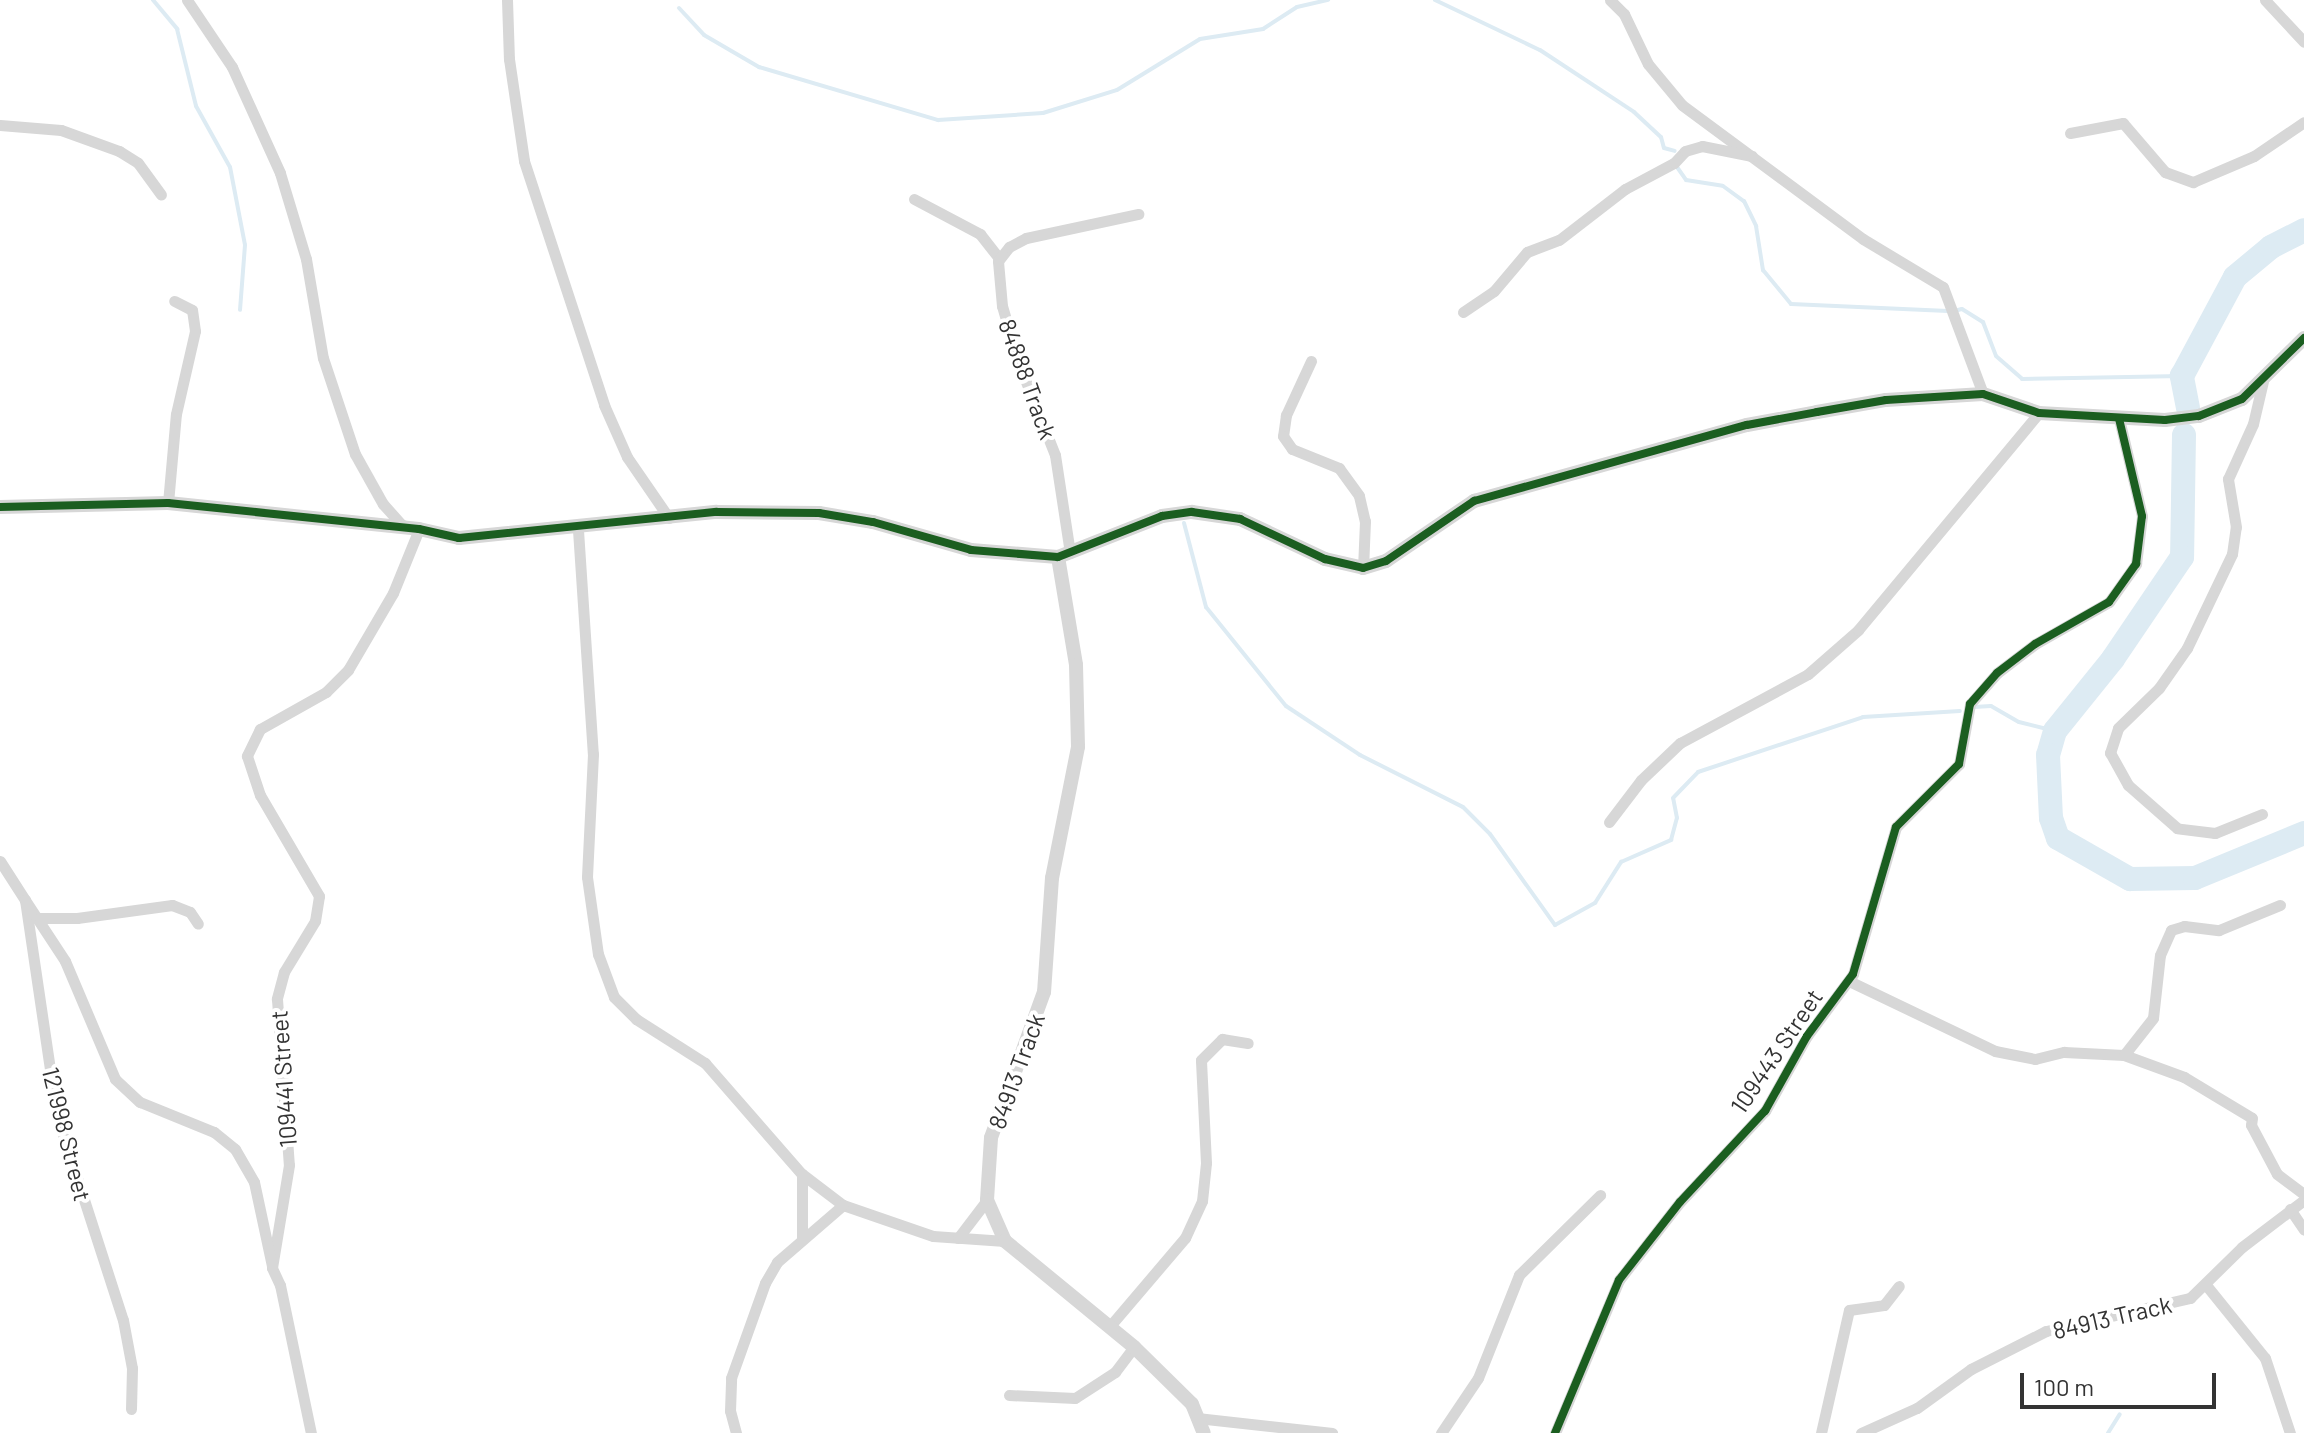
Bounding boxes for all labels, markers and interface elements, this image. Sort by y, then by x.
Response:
street label: 84888 Track [993,315,1063,443]
street label: 109443 Street [1724,983,1828,1119]
street label: 109441 Street [264,1009,302,1149]
street label: 84913 Track [982,1009,1050,1133]
street label: 121998 Street [36,1064,98,1204]
street label: 84913 Track [2050,1289,2174,1345]
scale bar [2024,1357,2220,1407]
text: 100 m [2034,1372,2094,1401]

